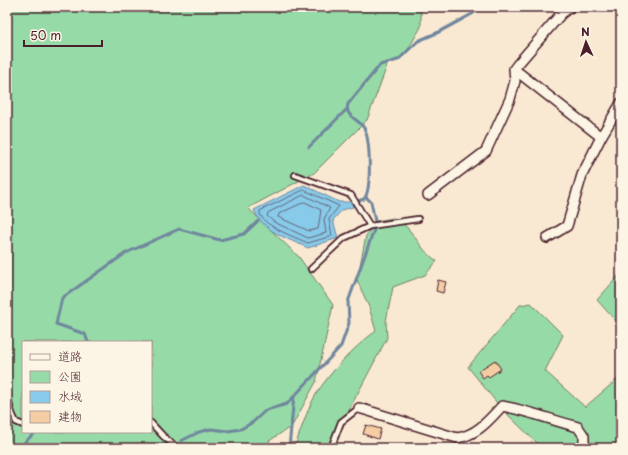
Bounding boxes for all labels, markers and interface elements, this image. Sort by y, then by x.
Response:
scale bar [24,22,102,48]
north arrow [566,22,606,62]
text: N [581,23,591,40]
text: 50 m [30,26,61,44]
legend [22,341,152,433]
text: 道路 [58,347,82,365]
text: 公園 [58,367,82,385]
text: 水域 [58,387,82,405]
text: 建物 [58,407,82,425]

